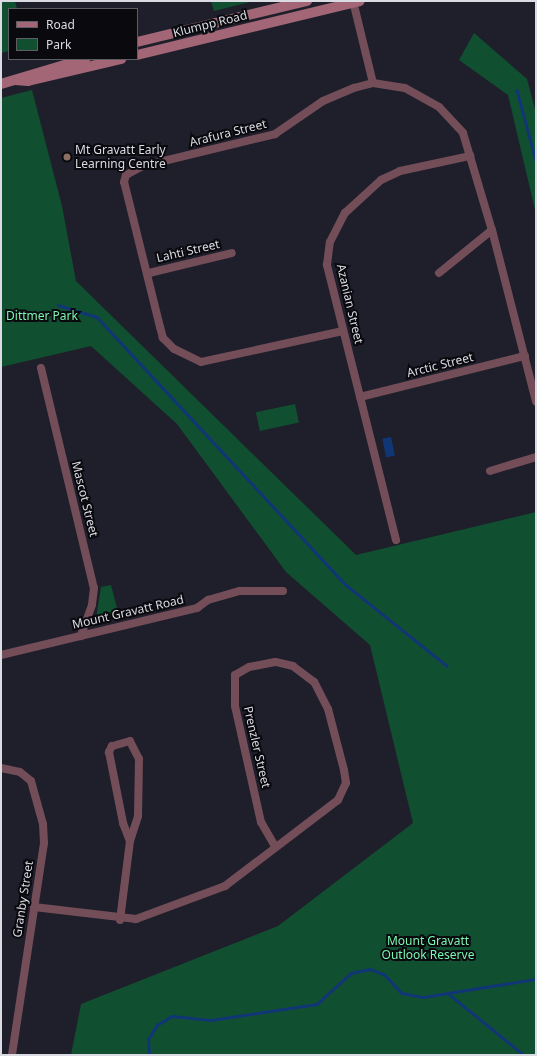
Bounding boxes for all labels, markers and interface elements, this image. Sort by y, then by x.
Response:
legend [8,8,138,60]
street label: Klumpp Road [171,8,249,40]
text: Road [46,16,75,33]
text: Park [46,36,71,53]
street label: Arafura Street [188,116,268,150]
place label: Mt Gravatt Early Learning Centre [75,143,166,171]
marker: Mt Gravatt Early Learning Centre [62,152,72,162]
street label: Lahti Street [155,237,221,265]
street label: Azanian Street [334,263,366,345]
park label: Dittmer Park [6,309,78,323]
street label: Arctic Street [405,350,475,380]
street label: Mascot Street [69,460,101,538]
street label: Mount Gravatt Road [71,592,185,632]
street label: Prenzler Street [241,705,273,789]
street label: Granby Street [10,860,36,938]
park label: Mount Gravatt Outlook Reserve [382,934,474,962]

